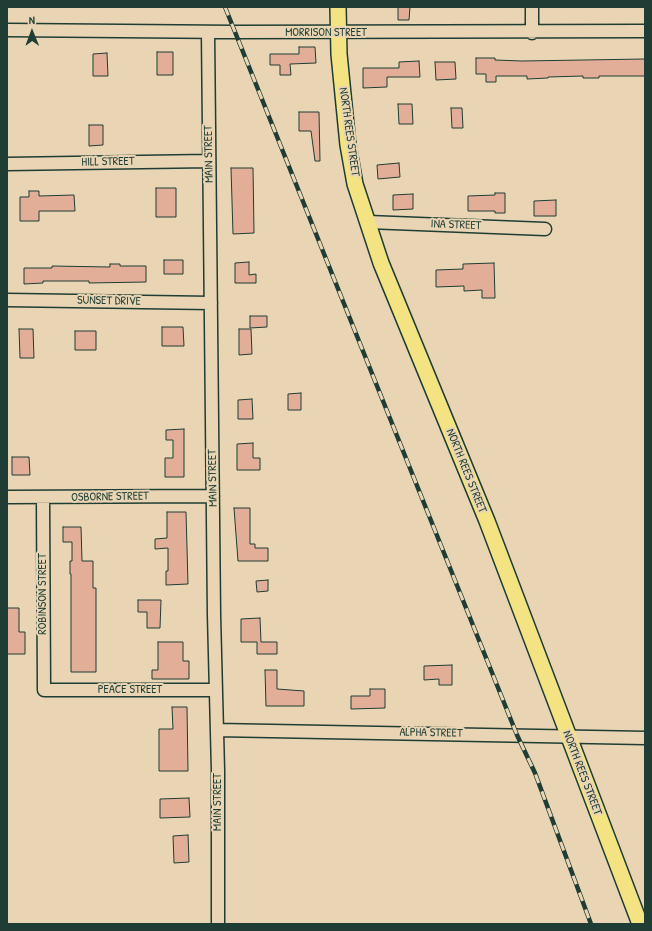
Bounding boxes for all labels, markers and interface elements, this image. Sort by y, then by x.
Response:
north arrow [12,12,52,52]
text: N [29,13,35,27]
street label: MORRISON STREET [285,26,367,40]
street label: NORTH REES STREET [336,87,362,177]
street label: MAIN STREET [201,125,217,183]
street label: HILL STREET [81,154,135,170]
street label: INA STREET [430,217,482,233]
street label: SUNSET DRIVE [77,293,141,309]
street label: NORTH REES STREET [443,427,489,515]
street label: MAIN STREET [205,449,221,507]
street label: OSBORNE STREET [71,489,149,505]
street label: ROBINSON STREET [36,553,50,635]
street label: PEACE STREET [98,683,162,697]
street label: ALPHA STREET [399,725,463,741]
street label: NORTH REES STREET [559,729,605,817]
street label: MAIN STREET [211,773,225,831]

